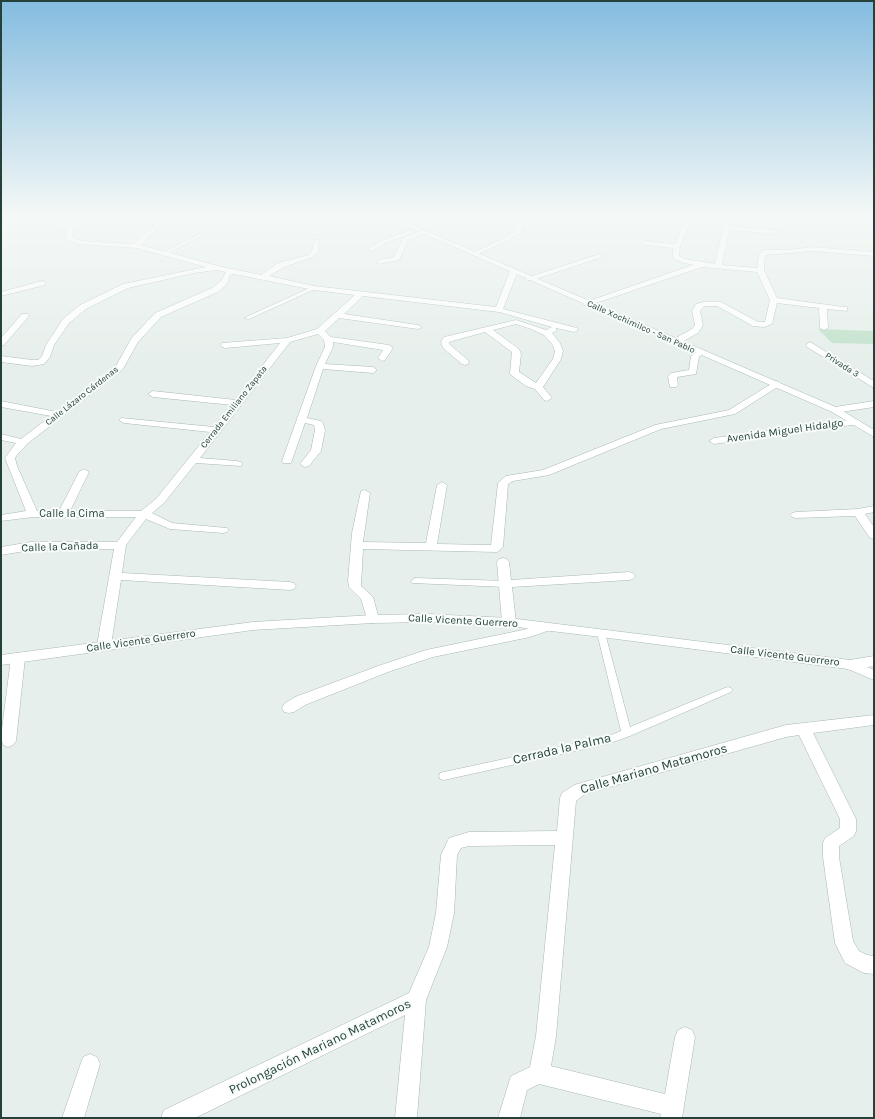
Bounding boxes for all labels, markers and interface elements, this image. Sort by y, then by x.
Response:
street label: Calle Xochimilco - San Pablo [585,298,697,356]
street label: Privada 3 [823,350,861,380]
street label: Calle Lázaro Cárdenas [43,364,121,428]
street label: Cerrada Emiliano Zapata [198,364,270,450]
street label: Avenida Miguel Hidalgo [726,416,844,446]
street label: Calle la Cima [39,507,105,521]
street label: Calle la Cañada [21,539,99,555]
street label: Calle Vicente Guerrero [408,612,518,630]
street label: Calle Vicente Guerrero [86,627,196,655]
street label: Calle Vicente Guerrero [730,643,840,669]
street label: Cerrada la Palma [511,730,613,768]
street label: Calle Mariano Matamoros [579,741,729,797]
street label: Prolongación Mariano Matamoros [226,996,414,1098]

